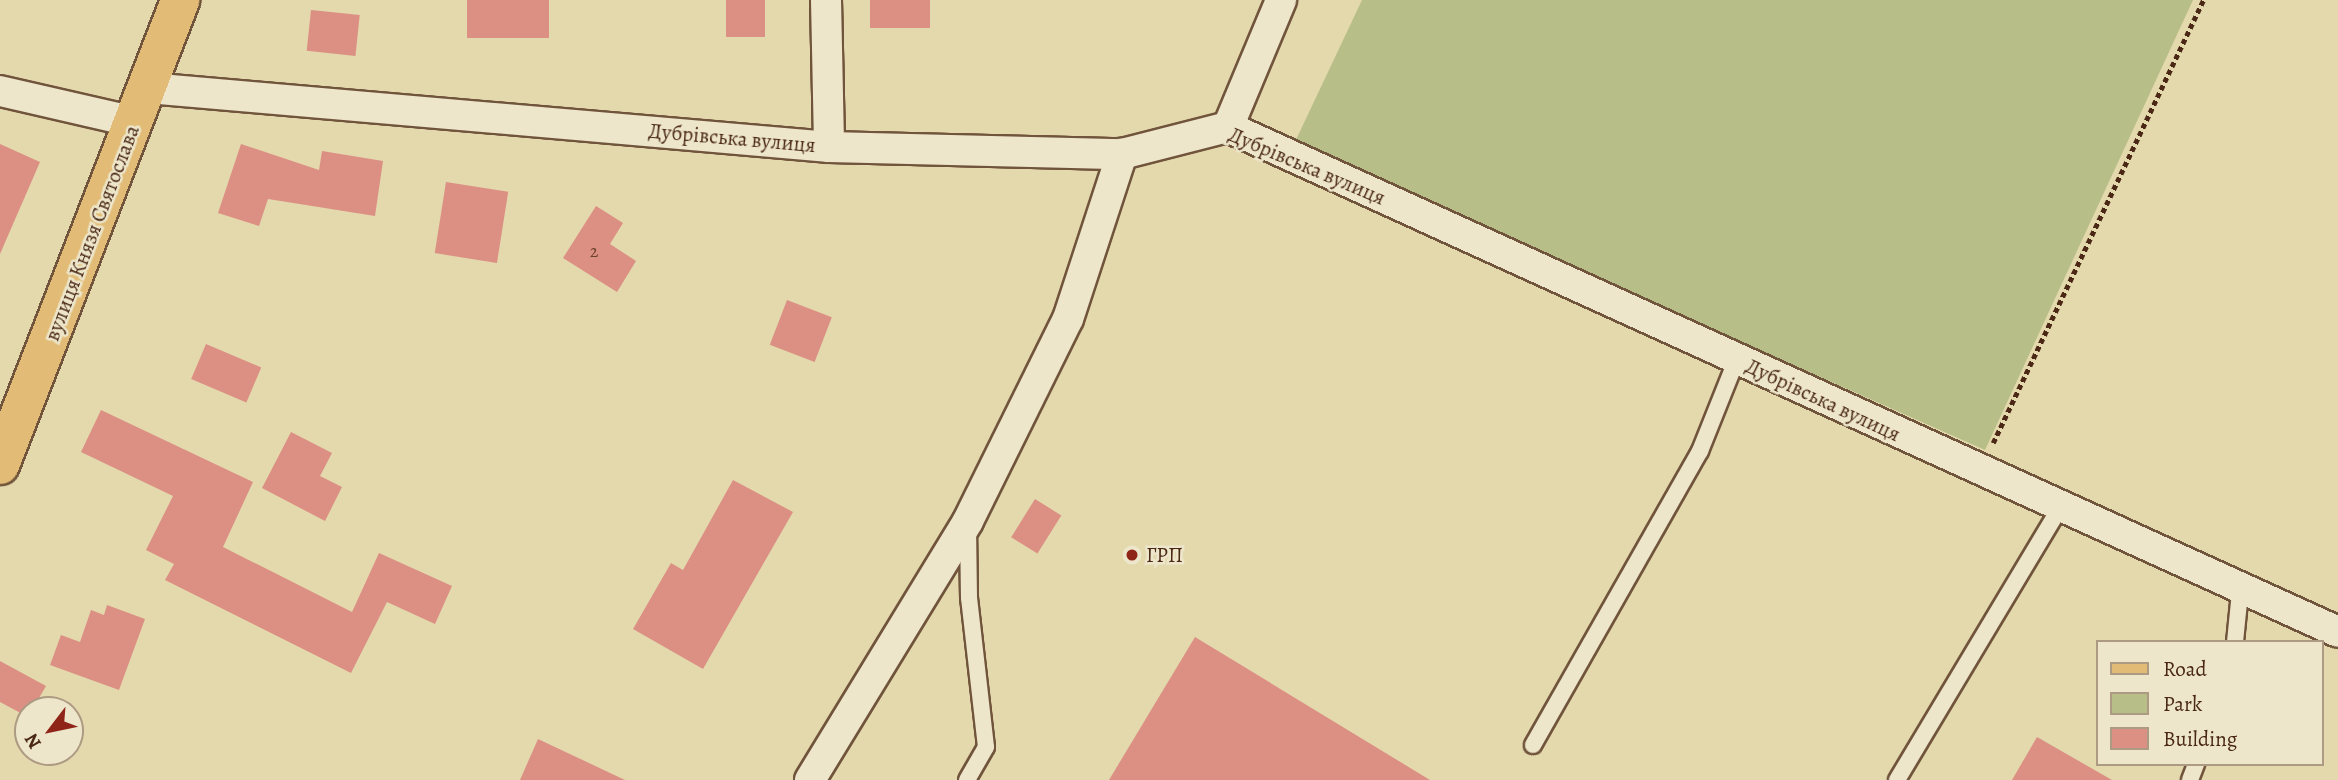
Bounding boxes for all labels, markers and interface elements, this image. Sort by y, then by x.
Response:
street label: Дубрівська вулиця [647,118,817,158]
street label: вулиця Князя Святослава [39,122,145,344]
street label: Дубрівська вулиця [1225,122,1389,210]
house number: 2 [590,240,598,262]
street label: Дубрівська вулиця [1742,353,1904,447]
place label: ГРП [1146,542,1183,568]
marker: ГРП [1124,547,1140,563]
legend [2096,640,2324,766]
text: Road [2163,655,2207,683]
text: Park [2163,690,2202,718]
north arrow [14,696,84,766]
text: Building [2163,725,2237,753]
text: N [18,728,48,754]

